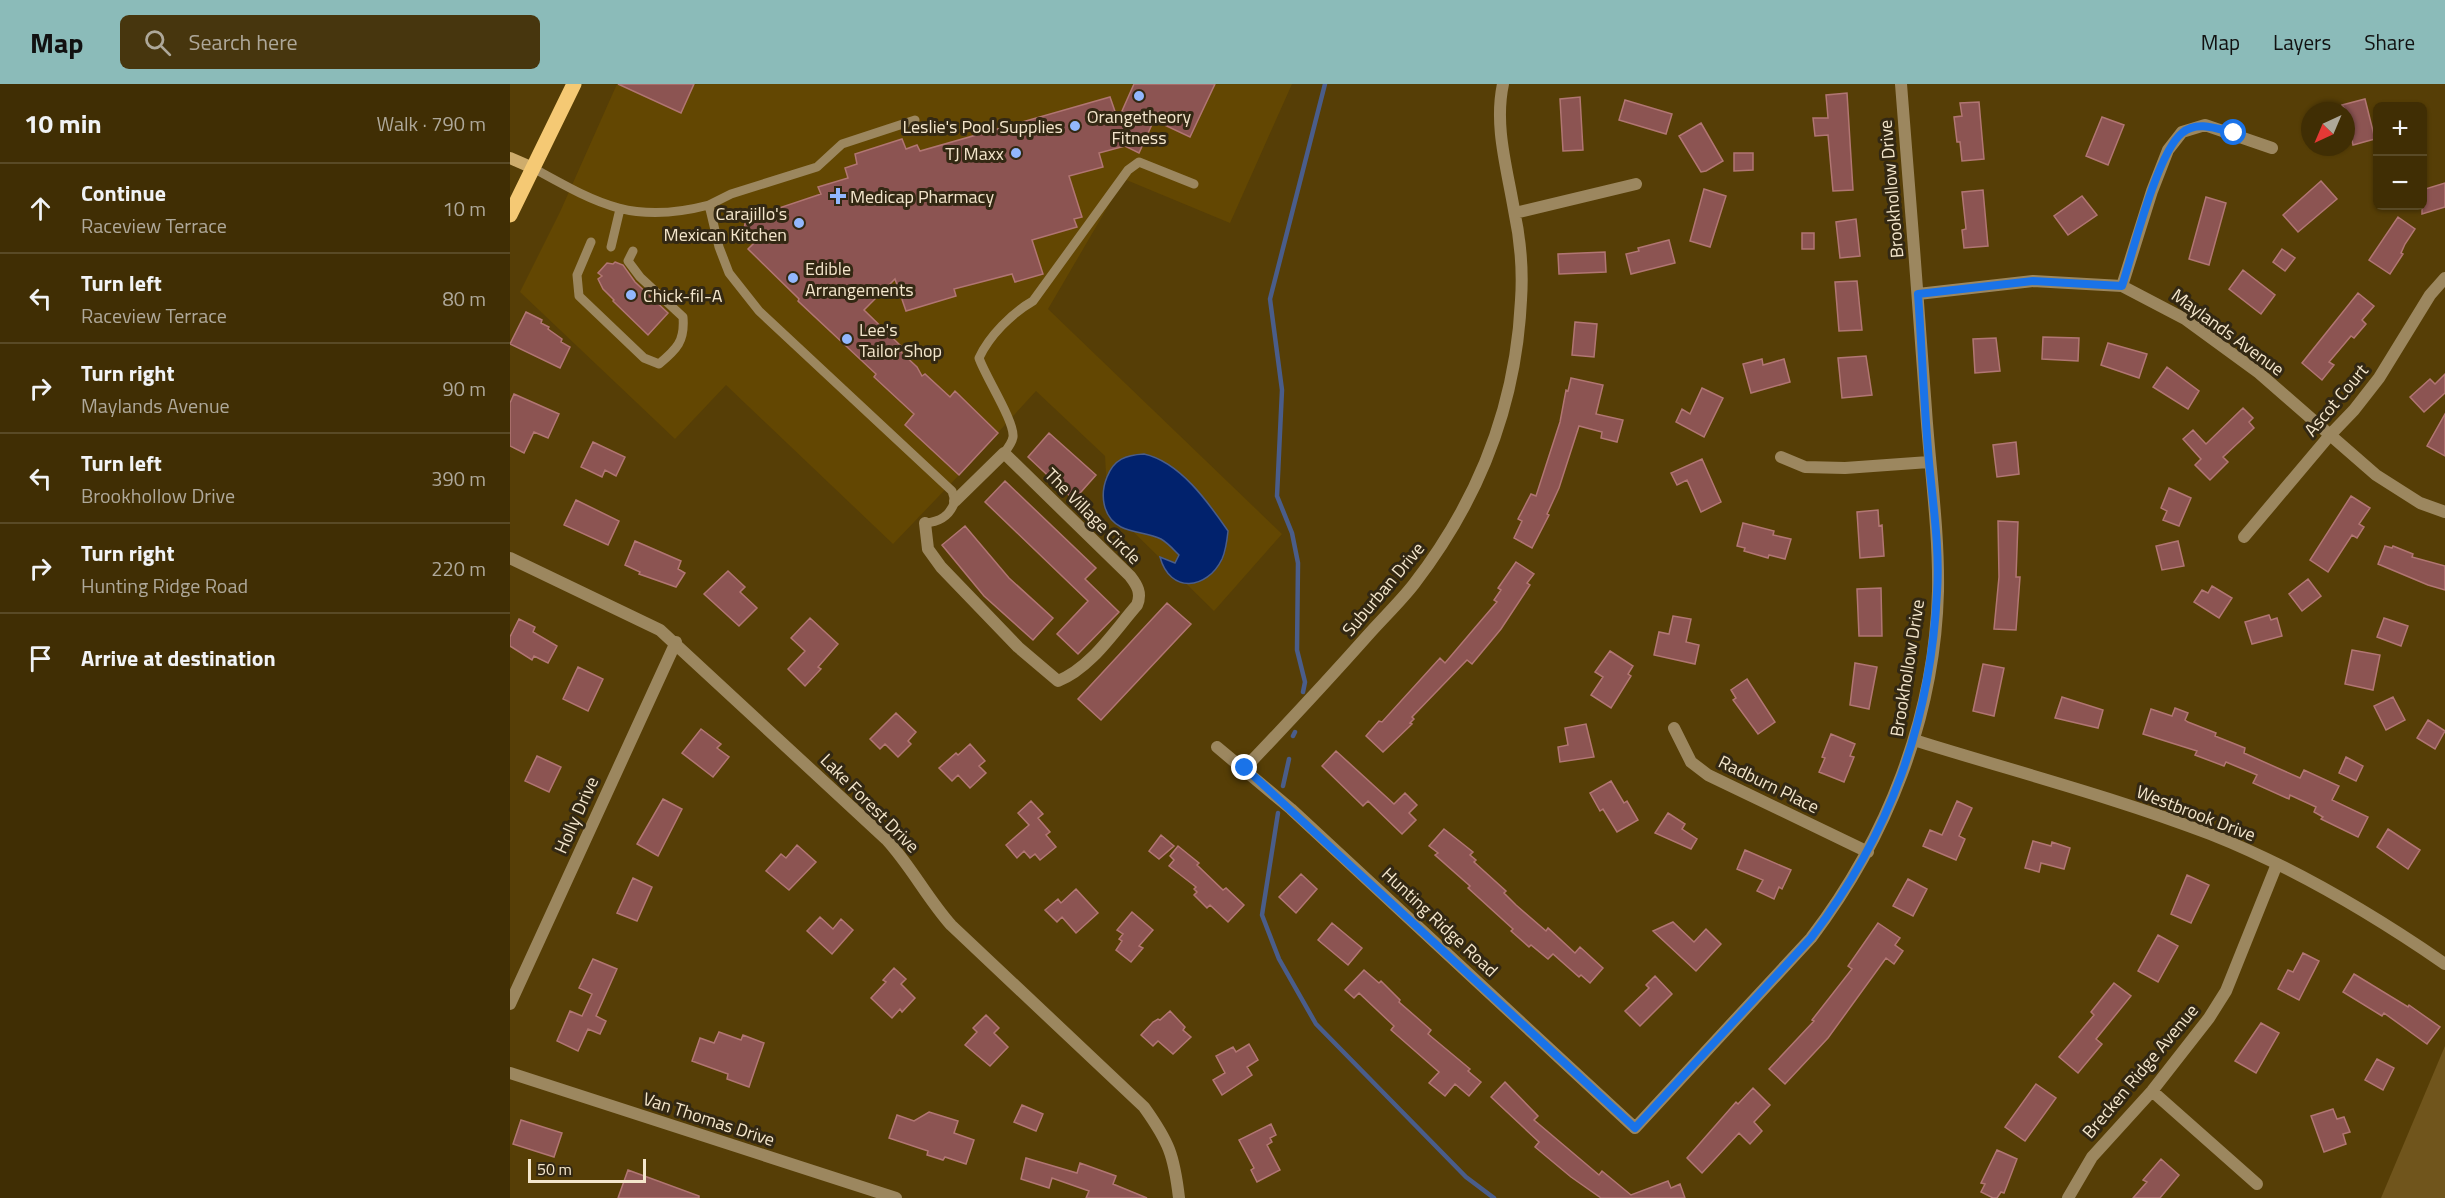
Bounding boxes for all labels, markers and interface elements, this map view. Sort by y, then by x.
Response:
search box [120,15,540,69]
text: Map [30,21,84,64]
text: Search here [189,25,298,59]
icon: search [141,26,174,59]
text: Map [2201,26,2240,58]
text: Layers [2273,26,2331,58]
text: Share [2364,26,2415,58]
marker: Orangetheory Fitness [1132,89,1146,103]
north arrow [2301,102,2355,156]
map controls [2373,102,2427,210]
button: + [2373,102,2427,156]
place label: Orangetheory Fitness [1087,103,1192,151]
text: 10 min [24,104,102,143]
text: Walk · 790 m [377,108,486,139]
place label: Leslie's Pool Supplies [902,113,1063,140]
marker: Leslie's Pool Supplies [1068,119,1082,133]
street label: Brookhollow Drive [1872,119,1910,259]
route start [2220,119,2246,145]
place label: TJ Maxx [945,140,1004,167]
marker: TJ Maxx [1009,146,1023,160]
button: − [2373,156,2427,210]
text: Continue [81,176,166,210]
place label: Medicap Pharmacy [850,183,994,210]
marker: Medicap Pharmacy [831,189,845,203]
icon: ahead [24,192,57,225]
text: 10 m [442,193,486,224]
place label: Carajillo's Mexican Kitchen [664,200,787,248]
text: Raceview Terrace [81,210,227,241]
marker: Carajillo's Mexican Kitchen [792,216,806,230]
place label: Edible Arrangements [805,255,914,303]
text: Turn left [81,266,162,300]
marker: Edible Arrangements [786,271,800,285]
icon: left [24,282,57,315]
place label: Chick-fil-A [643,282,723,309]
street label: Maylands Avenue [2166,282,2290,382]
text: 80 m [442,283,486,314]
marker: Chick-fil-A [624,288,638,302]
text: Raceview Terrace [81,300,227,331]
place label: Lee's Tailor Shop [859,316,942,364]
marker: Lee's Tailor Shop [840,332,854,346]
text: Turn right [81,356,175,390]
street label: Ascot Court [2297,357,2375,442]
icon: right [24,372,57,405]
text: 90 m [442,373,486,404]
text: Maylands Avenue [81,390,230,421]
text: Turn left [81,446,162,480]
icon: left [24,462,57,495]
street label: The Village Circle [1039,462,1147,570]
text: 390 m [431,463,486,494]
text: Brookhollow Drive [81,480,235,511]
text: Turn right [81,536,175,570]
street label: Suburban Drive [1335,536,1431,642]
icon: right [24,552,57,585]
text: 220 m [431,553,486,584]
text: Hunting Ridge Road [81,570,248,601]
street label: Brookhollow Drive [1883,597,1931,739]
text: Arrive at destination [81,641,276,675]
icon: arrive [24,642,57,675]
street label: Lake Forest Drive [814,747,926,859]
street label: Radburn Place [1714,748,1824,820]
route end [1231,754,1257,780]
street label: Holly Drive [547,772,605,858]
street label: Westbrook Drive [2132,778,2260,848]
street label: Hunting Ridge Road [1376,861,1504,983]
street label: Brecken Ridge Avenue [2076,998,2204,1144]
street label: Van Thomas Drive [640,1085,778,1153]
scale bar [528,1156,646,1184]
text: 50 m [537,1157,572,1181]

